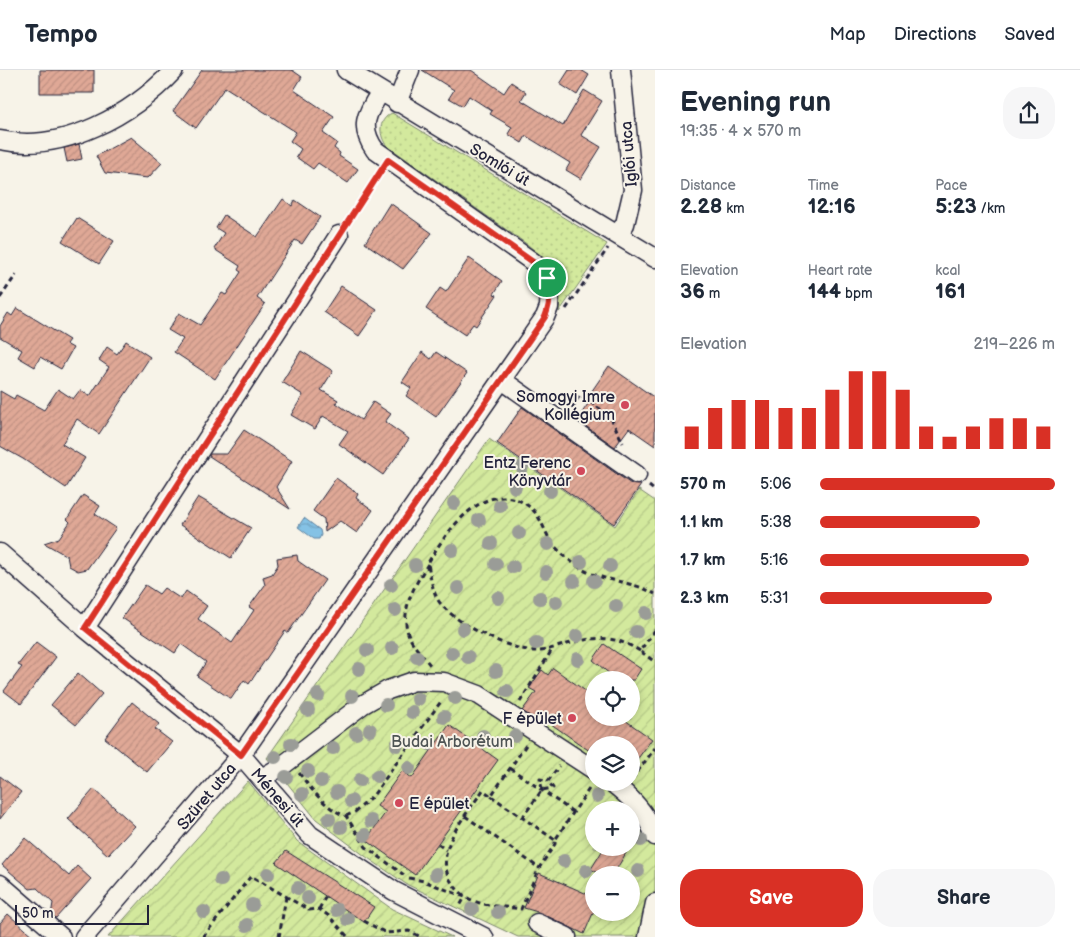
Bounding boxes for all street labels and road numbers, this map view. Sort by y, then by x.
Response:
street label: Iglói utca [617,120,642,187]
street label: Somlói út [466,140,533,191]
street label: Szüret utca [174,760,241,834]
street label: Ménesi út [246,765,308,831]

